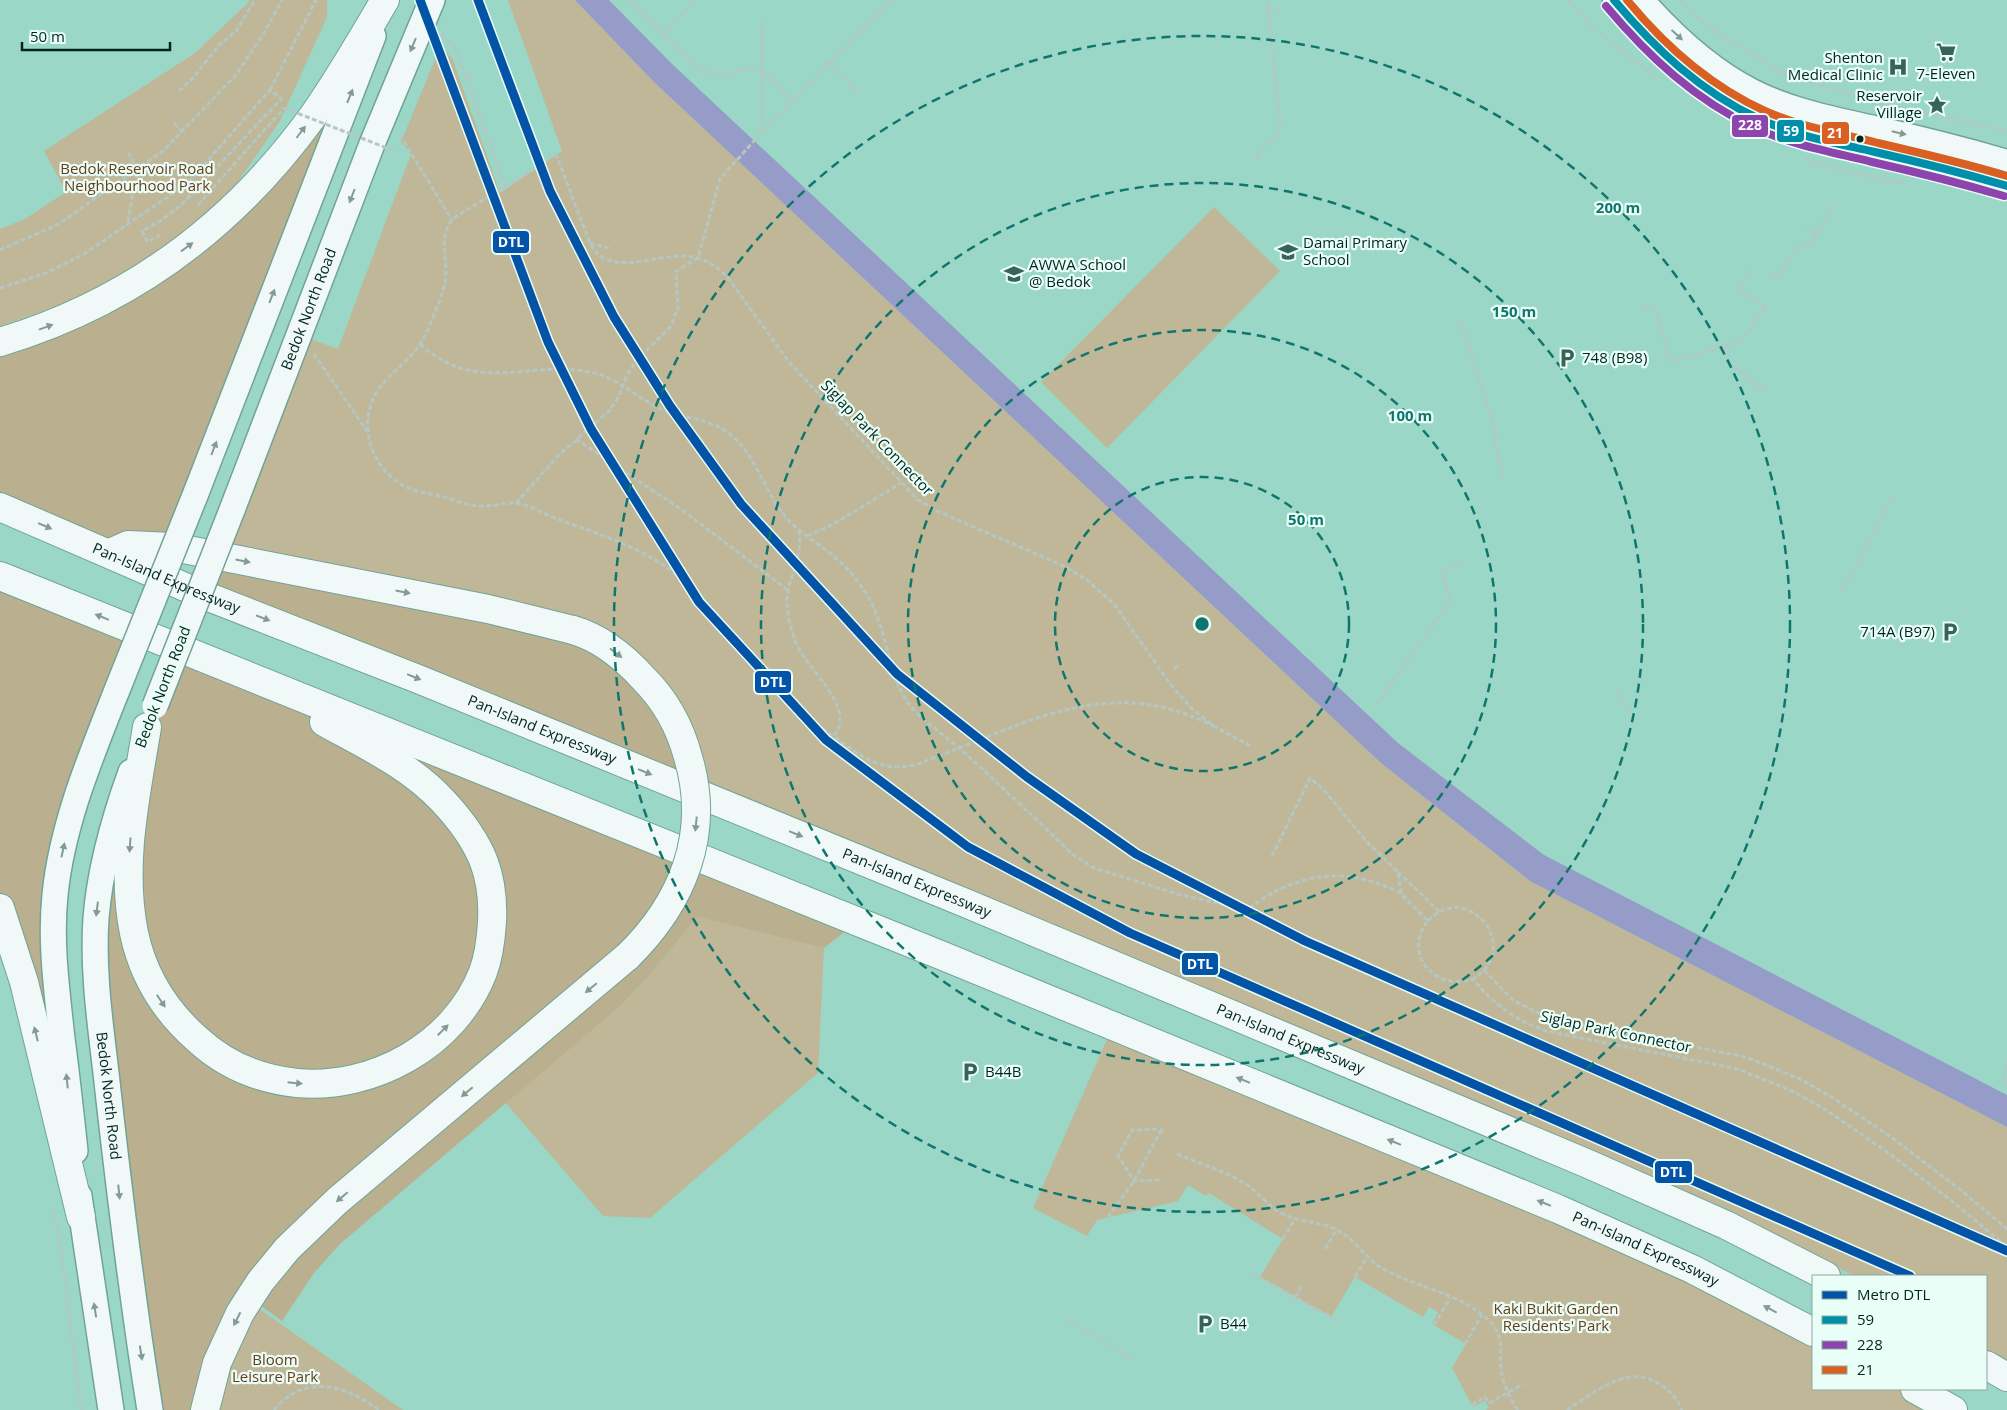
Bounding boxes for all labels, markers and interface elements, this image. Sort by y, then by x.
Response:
scale bar [22,20,170,52]
text: 50 m [30,26,65,46]
one-way arrow [1671,29,1683,41]
one-way arrow [409,38,417,53]
supermarket icon: 7-Eleven [1935,41,1957,63]
place label: Shenton Medical Clinic [1788,47,1883,84]
hospital icon: Shenton Medical Clinic [1887,56,1909,78]
place label: 7-Eleven [1916,63,1976,83]
place label: Reservoir Village [1856,85,1922,122]
one-way arrow [346,89,354,103]
place icon: Reservoir Village [1926,94,1948,116]
line badge: 228 [1731,114,1769,138]
text: 228 [1738,115,1762,134]
line badge: 59 [1776,119,1805,143]
text: 59 [1783,121,1799,140]
line badge: 21 [1821,121,1850,145]
text: 21 [1827,123,1843,142]
one-way arrow [295,126,306,139]
one-way arrow [1891,129,1907,137]
unlabelled marker [1855,134,1865,144]
park label: Bedok Reservoir Road Neighbourhood Park [60,158,214,195]
one-way arrow [348,189,356,204]
text: 200 m [1596,197,1640,217]
line badge: DTL [492,230,530,254]
text: DTL [498,232,524,251]
place label: Damai Primary School [1303,232,1407,269]
school or university icon: Damai Primary School [1277,241,1299,263]
one-way arrow [180,242,193,253]
street label: Bedok North Road [276,245,340,373]
place label: AWWA School @ Bedok [1029,254,1126,291]
school or university icon: AWWA School @ Bedok [1003,263,1025,285]
one-way arrow [268,288,276,303]
text: 150 m [1492,301,1536,321]
one-way arrow [39,323,54,331]
parking icon: 748 (B98) [1556,347,1578,369]
place label: 748 (B98) [1582,347,1647,367]
street label: Siglap Park Connector [817,375,938,500]
text: 100 m [1388,405,1432,425]
one-way arrow [210,441,218,455]
text: 50 m [1288,509,1324,529]
one-way arrow [38,522,53,530]
street label: Pan-Island Expressway [90,537,244,618]
one-way arrow [235,558,251,566]
one-way arrow [395,589,411,597]
one-way arrow [95,612,109,620]
one-way arrow [256,614,271,622]
centre of rings [1193,615,1211,633]
place label: 714A (B97) [1860,621,1935,641]
parking icon: 714A (B97) [1939,621,1961,643]
street label: Bedok North Road [130,623,194,750]
one-way arrow [609,648,623,658]
line badge: DTL [754,670,792,694]
text: DTL [760,672,786,691]
one-way arrow [407,674,421,682]
street label: Pan-Island Expressway [465,689,620,768]
one-way arrow [638,769,653,776]
one-way arrow [692,816,700,832]
one-way arrow [789,830,803,838]
one-way arrow [125,837,133,853]
one-way arrow [59,843,67,858]
street label: Pan-Island Expressway [840,843,995,922]
one-way arrow [93,901,101,917]
line badge: DTL [1181,952,1219,976]
text: DTL [1187,954,1213,973]
one-way arrow [585,982,597,993]
one-way arrow [156,994,166,1008]
street label: Pan-Island Expressway [1214,998,1368,1078]
street label: Siglap Park Connector [1539,1005,1693,1057]
one-way arrow [437,1024,449,1036]
one-way arrow [32,1026,40,1041]
street label: Bedok North Road [92,1031,127,1161]
parking icon: B44B [959,1061,981,1083]
place label: B44B [985,1061,1022,1081]
one-way arrow [63,1073,71,1089]
one-way arrow [1236,1075,1250,1083]
one-way arrow [288,1079,304,1087]
one-way arrow [460,1087,473,1098]
one-way arrow [1387,1137,1401,1145]
line badge: DTL [1654,1160,1693,1184]
text: DTL [1660,1162,1686,1181]
one-way arrow [115,1185,123,1201]
one-way arrow [336,1191,349,1202]
one-way arrow [1537,1199,1551,1207]
street label: Pan-Island Expressway [1570,1206,1723,1291]
legend [1812,1275,1987,1390]
text: Metro DTL [1857,1284,1930,1304]
park label: Kaki Bukit Garden Residents' Park [1493,1298,1619,1335]
one-way arrow [91,1302,99,1318]
one-way arrow [1763,1305,1778,1313]
text: 59 [1857,1309,1874,1329]
one-way arrow [233,1312,241,1326]
parking icon: B44 [1194,1313,1216,1335]
place label: B44 [1220,1313,1247,1333]
text: 228 [1857,1334,1883,1354]
one-way arrow [137,1346,145,1362]
park label: Bloom Leisure Park [232,1349,318,1386]
text: 21 [1857,1359,1874,1379]

